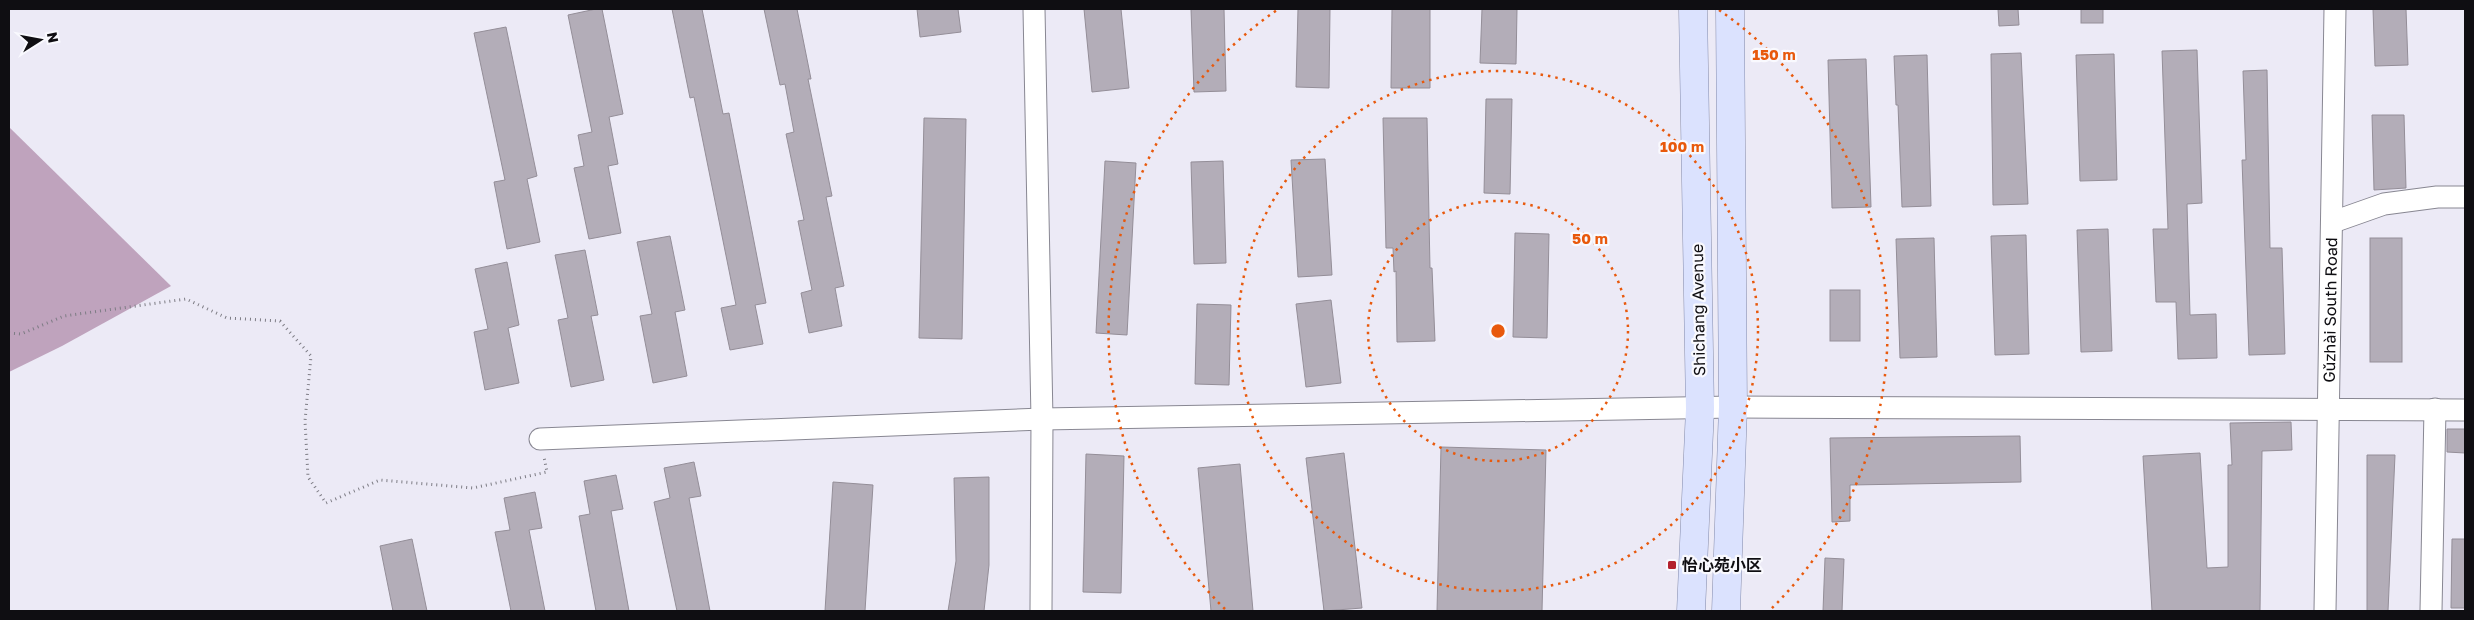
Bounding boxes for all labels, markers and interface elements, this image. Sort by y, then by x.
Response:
north arrow [15,15,65,65]
text: N [44,31,63,44]
text: 150 m [1752,45,1796,63]
text: 100 m [1660,137,1704,155]
text: 50 m [1572,229,1608,247]
street label: Gǔzhài South Road [2319,237,2341,383]
street label: Shichang Avenue [1687,244,1709,376]
centre of rings [1489,322,1507,340]
place label: 怡心苑小区 [1682,555,1762,575]
marker: 怡心苑小区 [1666,559,1678,571]

